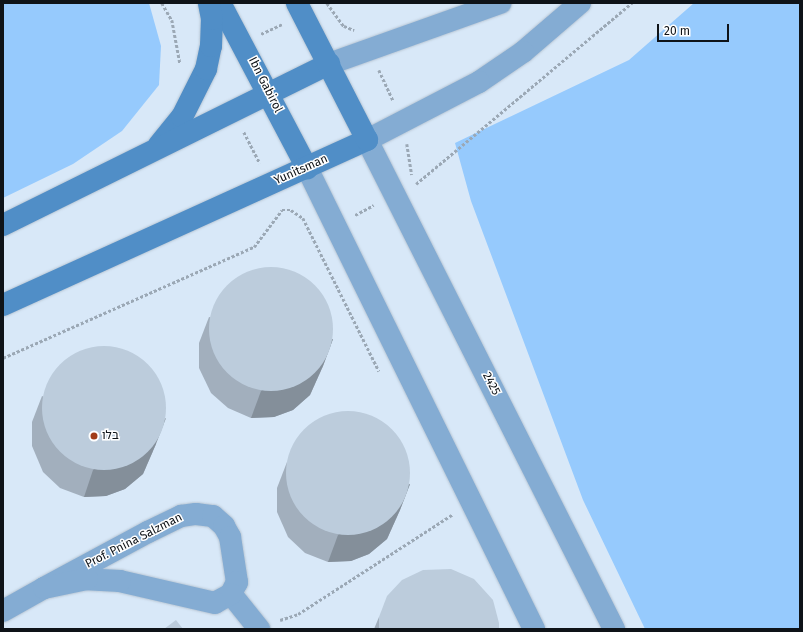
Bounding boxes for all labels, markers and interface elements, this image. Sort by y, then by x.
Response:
scale bar [659,16,731,42]
text: 20 m [664,24,690,38]
street label: Ibn Gabirol [245,55,285,115]
street label: Yunitsman [272,152,330,188]
street label: 2425 [479,370,503,398]
place label: בלו [102,429,119,443]
marker: בלו [89,431,99,441]
street label: Prof. Pnina Salzman [83,510,185,572]

